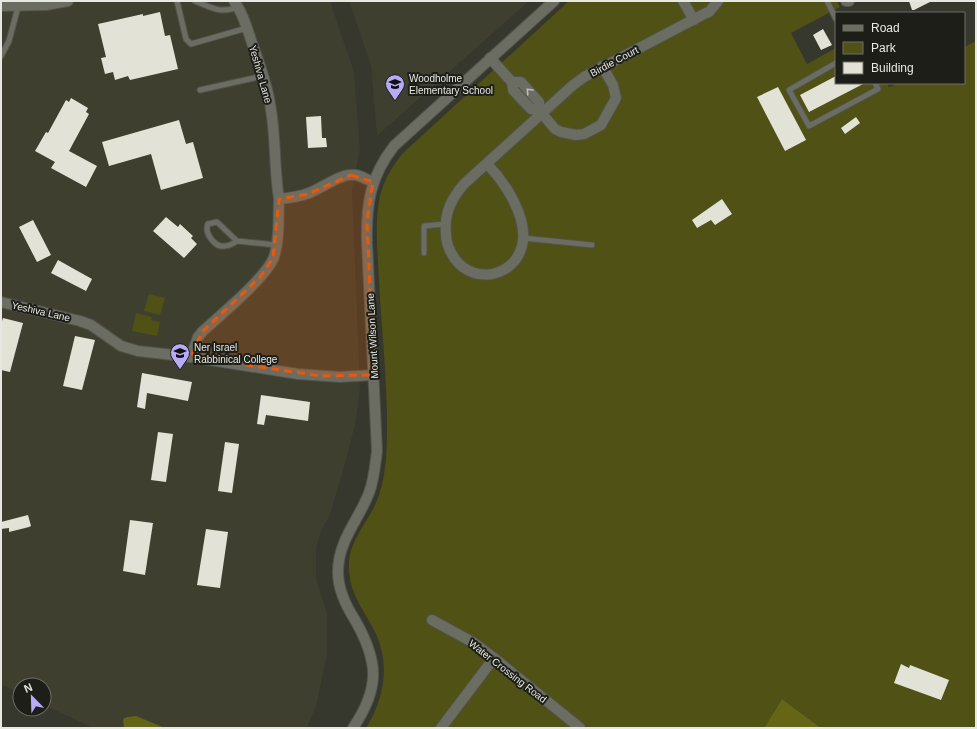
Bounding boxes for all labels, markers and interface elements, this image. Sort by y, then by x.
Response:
legend [835,12,965,84]
text: Road [871,21,900,35]
text: Park [871,41,897,55]
street label: Yeshiva Lane [247,44,274,105]
street label: Birdie Court [588,44,640,79]
text: Building [871,61,914,75]
school or university icon: Woodholme Elementary School [384,73,406,101]
place label: Woodholme Elementary School [409,73,493,96]
one-way arrow [527,89,534,96]
street label: Mount Wilson Lane [365,293,380,379]
street label: Yeshiva Lane [11,299,72,324]
school or university icon: Ner Israel Rabbinical College [169,342,191,370]
place label: Ner Israel Rabbinical College [194,342,278,365]
street label: Water Crossing Road [467,638,549,705]
north arrow [12,677,52,717]
text: N [22,681,34,695]

